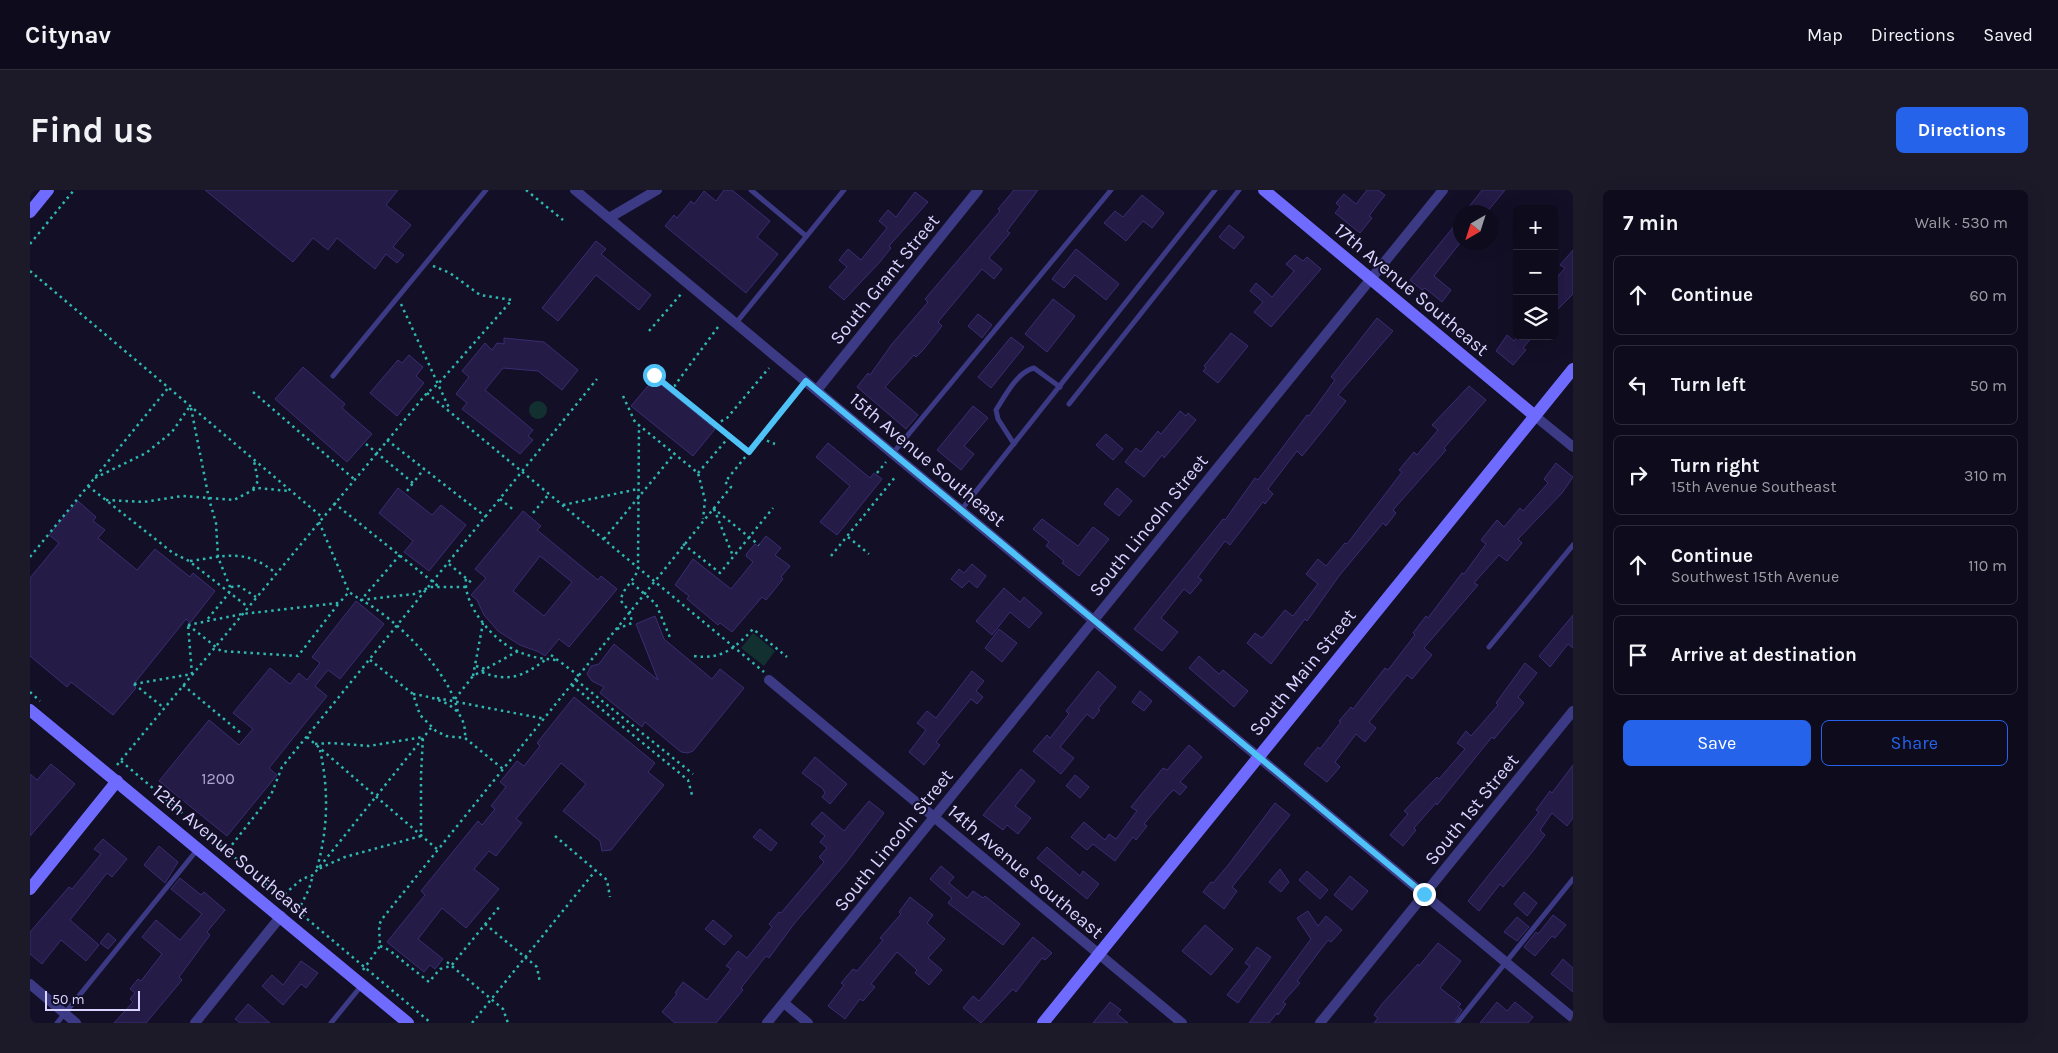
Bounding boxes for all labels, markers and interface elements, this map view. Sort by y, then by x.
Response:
text: Citynav [25,21,111,49]
text: Map [1807,24,1843,46]
text: Directions [1871,24,1955,46]
text: Saved [1983,24,2033,46]
button: Directions [1896,107,2028,153]
text: Find us [30,110,153,151]
north arrow [1453,205,1498,250]
map controls [1513,205,1558,340]
button: + [1513,205,1558,250]
street label: South Grant Street [825,210,944,349]
text: 7 min [1623,211,1679,235]
text: Walk · 530 m [1915,213,2008,232]
street label: 17th Avenue Southeast [1330,219,1493,361]
button: − [1513,250,1558,295]
icon: ahead [1624,281,1652,309]
text: Continue [1671,284,1753,306]
text: 60 m [1970,286,2007,305]
button: layers [1513,295,1558,340]
route start [643,364,666,387]
icon: left [1624,371,1652,399]
text: Turn left [1671,374,1746,396]
text: 50 m [1970,376,2007,395]
street label: 15th Avenue Southeast [845,388,1010,531]
street label: South Lincoln Street [1085,450,1213,601]
text: Turn right [1671,455,1760,477]
icon: right [1624,461,1652,489]
text: 310 m [1964,466,2007,485]
text: 15th Avenue Southeast [1671,477,1836,496]
text: Continue [1671,545,1753,567]
icon: ahead [1624,551,1652,579]
text: 110 m [1968,556,2007,575]
text: Southwest 15th Avenue [1671,567,1839,586]
street label: South Main Street [1245,605,1361,741]
icon: arrive [1624,641,1652,669]
text: Arrive at destination [1671,644,1857,666]
button: Save [1623,720,1811,766]
button: Share [1821,720,2008,766]
street label: South 1st Street [1420,750,1523,870]
street label: South Lincoln Street [830,765,958,916]
house number: 1200 [201,769,235,788]
street label: 12th Avenue Southeast [148,780,313,923]
street label: 14th Avenue Southeast [943,800,1108,943]
route end [1413,883,1436,906]
scale bar [45,988,140,1011]
text: 50 m [52,991,85,1008]

